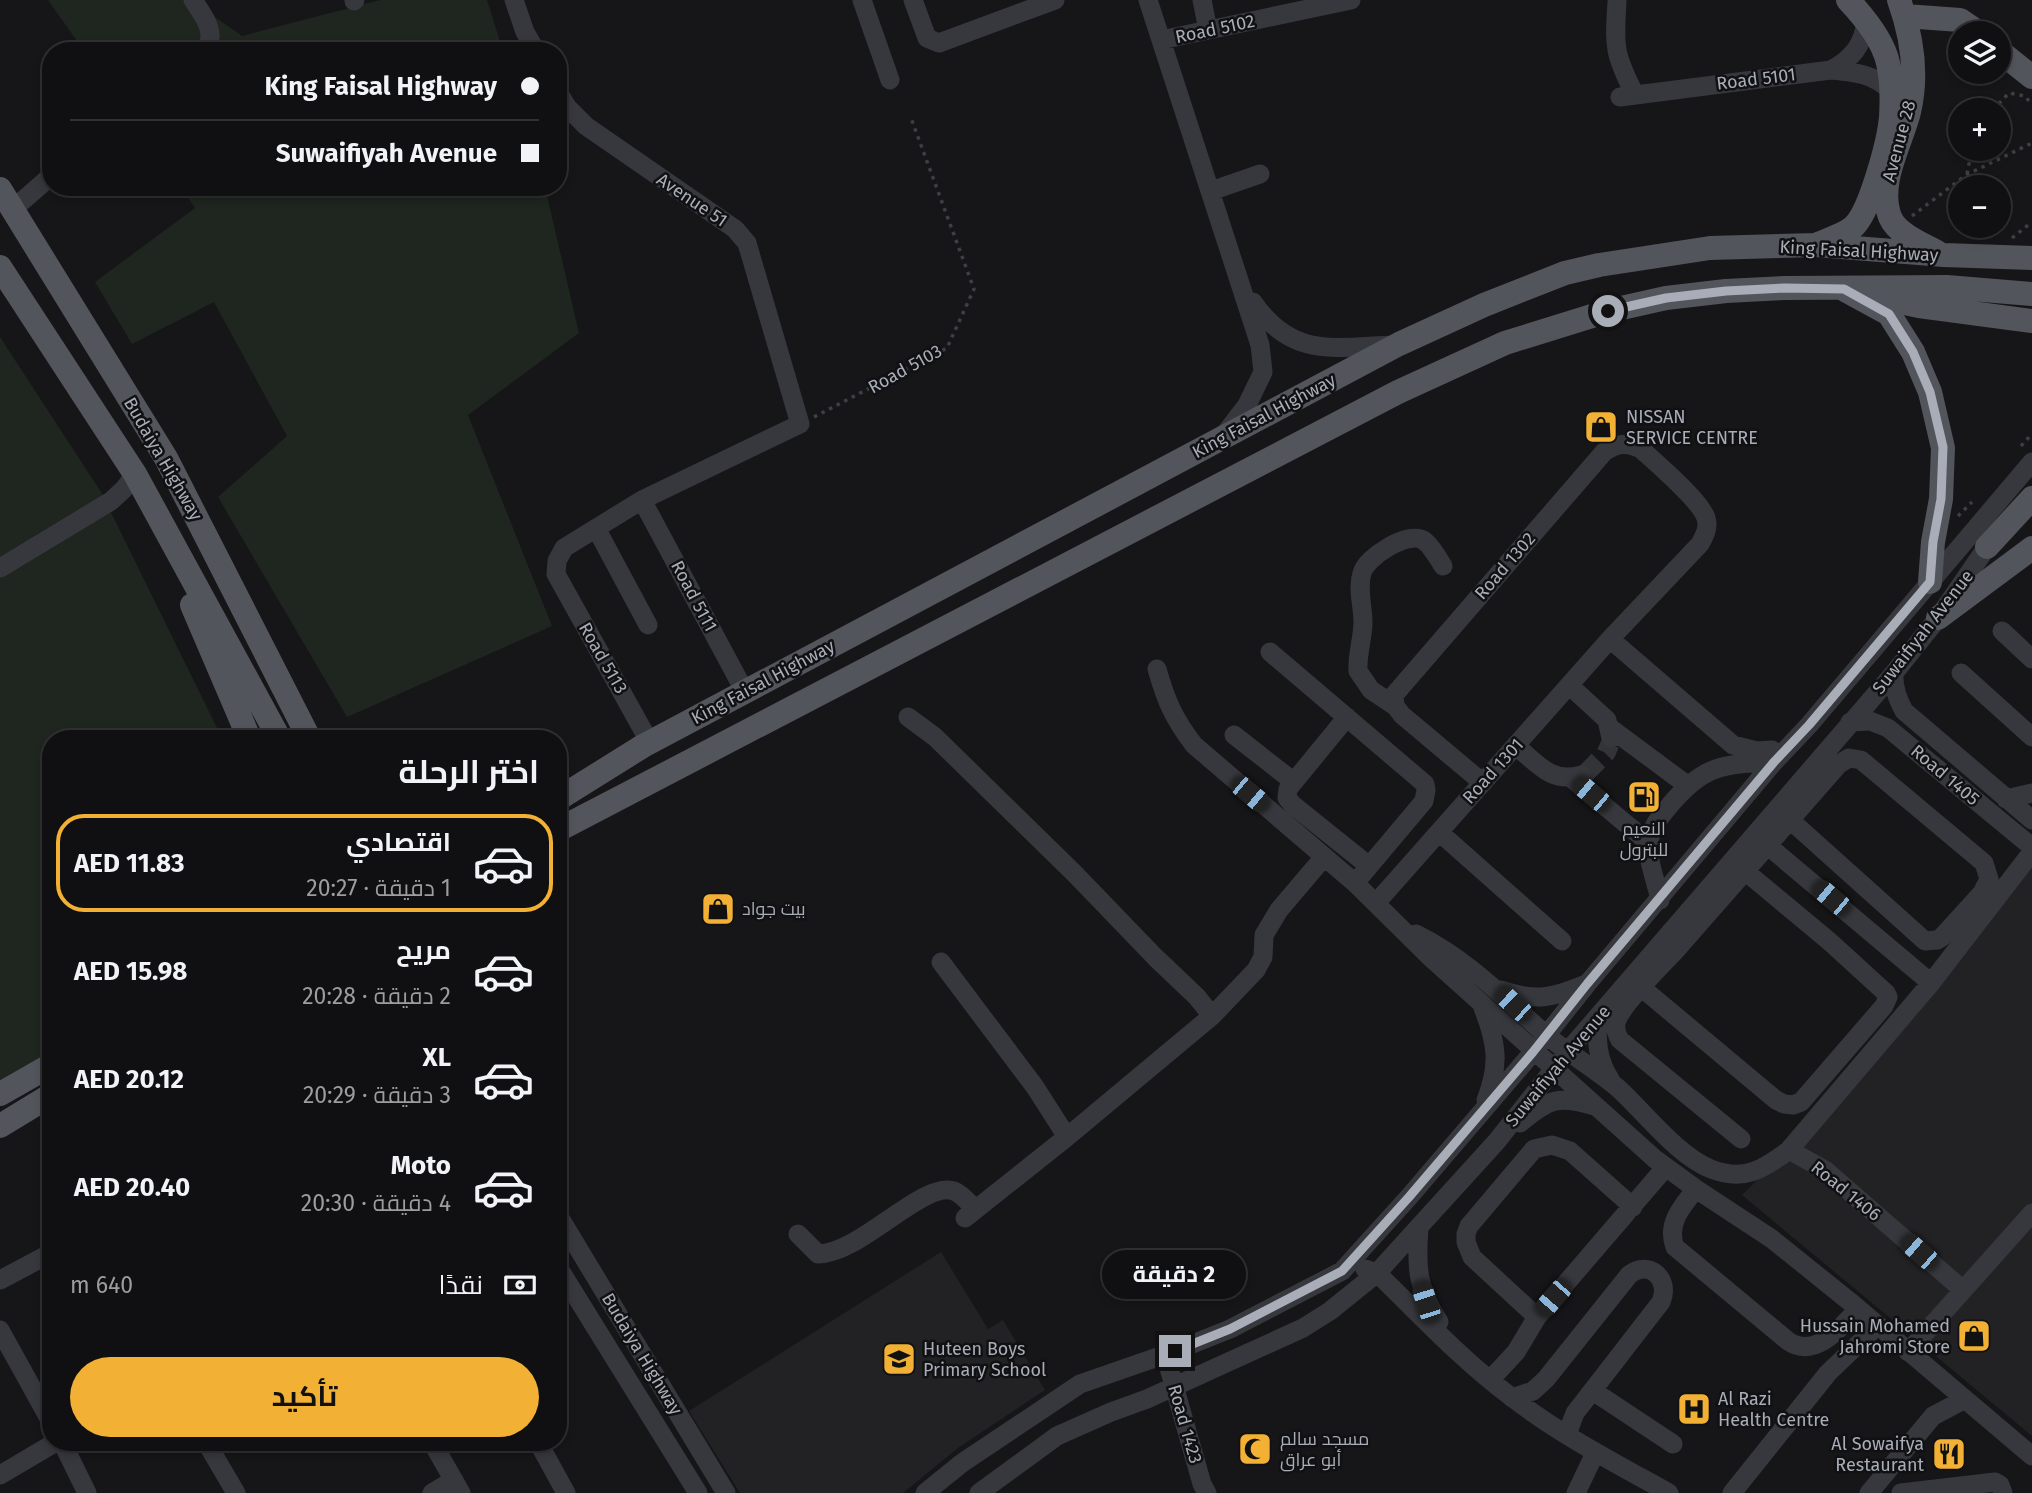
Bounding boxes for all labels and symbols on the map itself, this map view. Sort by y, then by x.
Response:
street label: Road 5102 [1173,10,1257,48]
street label: Road 5101 [1715,63,1797,95]
street label: Avenue 28 [1878,98,1920,184]
street label: Avenue 51 [653,168,731,232]
street label: King Faisal Highway [1779,236,1939,266]
route start [1592,295,1624,327]
street label: Road 5103 [864,340,946,398]
street label: King Faisal Highway [1189,369,1340,463]
street label: Budaiya Highway [119,394,207,525]
place label: NISSAN SERVICE CENTRE [1626,406,1758,449]
shop icon: NISSAN SERVICE CENTRE [1582,408,1620,446]
street label: Road 1302 [1470,528,1540,604]
street label: Road 5111 [666,557,722,635]
street label: Suwaifiyah Avenue [1868,565,1978,699]
street label: Road 5113 [574,618,632,698]
street label: King Faisal Highway [688,635,839,729]
street label: Road 1301 [1458,734,1528,808]
street label: Road 1405 [1906,740,1984,810]
car [1228,772,1273,816]
car [1569,772,1614,816]
fuel station icon: النعيم للبترول [1625,778,1663,816]
place label: النعيم للبترول [1620,818,1668,861]
car [1809,876,1854,920]
shop icon: بيت جواد [699,890,737,928]
place label: بيت جواد [742,898,806,920]
car [1491,982,1536,1026]
street label: Suwaifiyah Avenue [1501,1001,1615,1131]
street label: Road 1406 [1807,1156,1885,1226]
car [1897,1230,1942,1274]
callout: 2 دقيقة [1103,1250,1247,1298]
car [1532,1275,1575,1321]
car [1410,1279,1443,1325]
street label: Budaiya Highway [597,1289,687,1419]
place label: Hussain Mohamed Jahromi Store [1800,1315,1950,1358]
shop icon: Hussain Mohamed Jahromi Store [1955,1317,1993,1355]
route end [1159,1335,1191,1367]
place label: Huteen Boys Primary School [923,1338,1046,1381]
school or university icon: Huteen Boys Primary School [880,1340,918,1378]
street label: Road 1423 [1163,1382,1207,1466]
place label: Al Razi Health Centre [1718,1388,1829,1431]
hospital icon: Al Razi Health Centre [1675,1390,1713,1428]
place label: مسجد سالم أبو عراق [1280,1428,1369,1472]
mosque icon: مسجد سالم أبو عراق [1236,1430,1274,1468]
place label: Al Sowaifya Restaurant [1831,1433,1924,1476]
restaurant icon: Al Sowaifya Restaurant [1930,1435,1968,1473]

